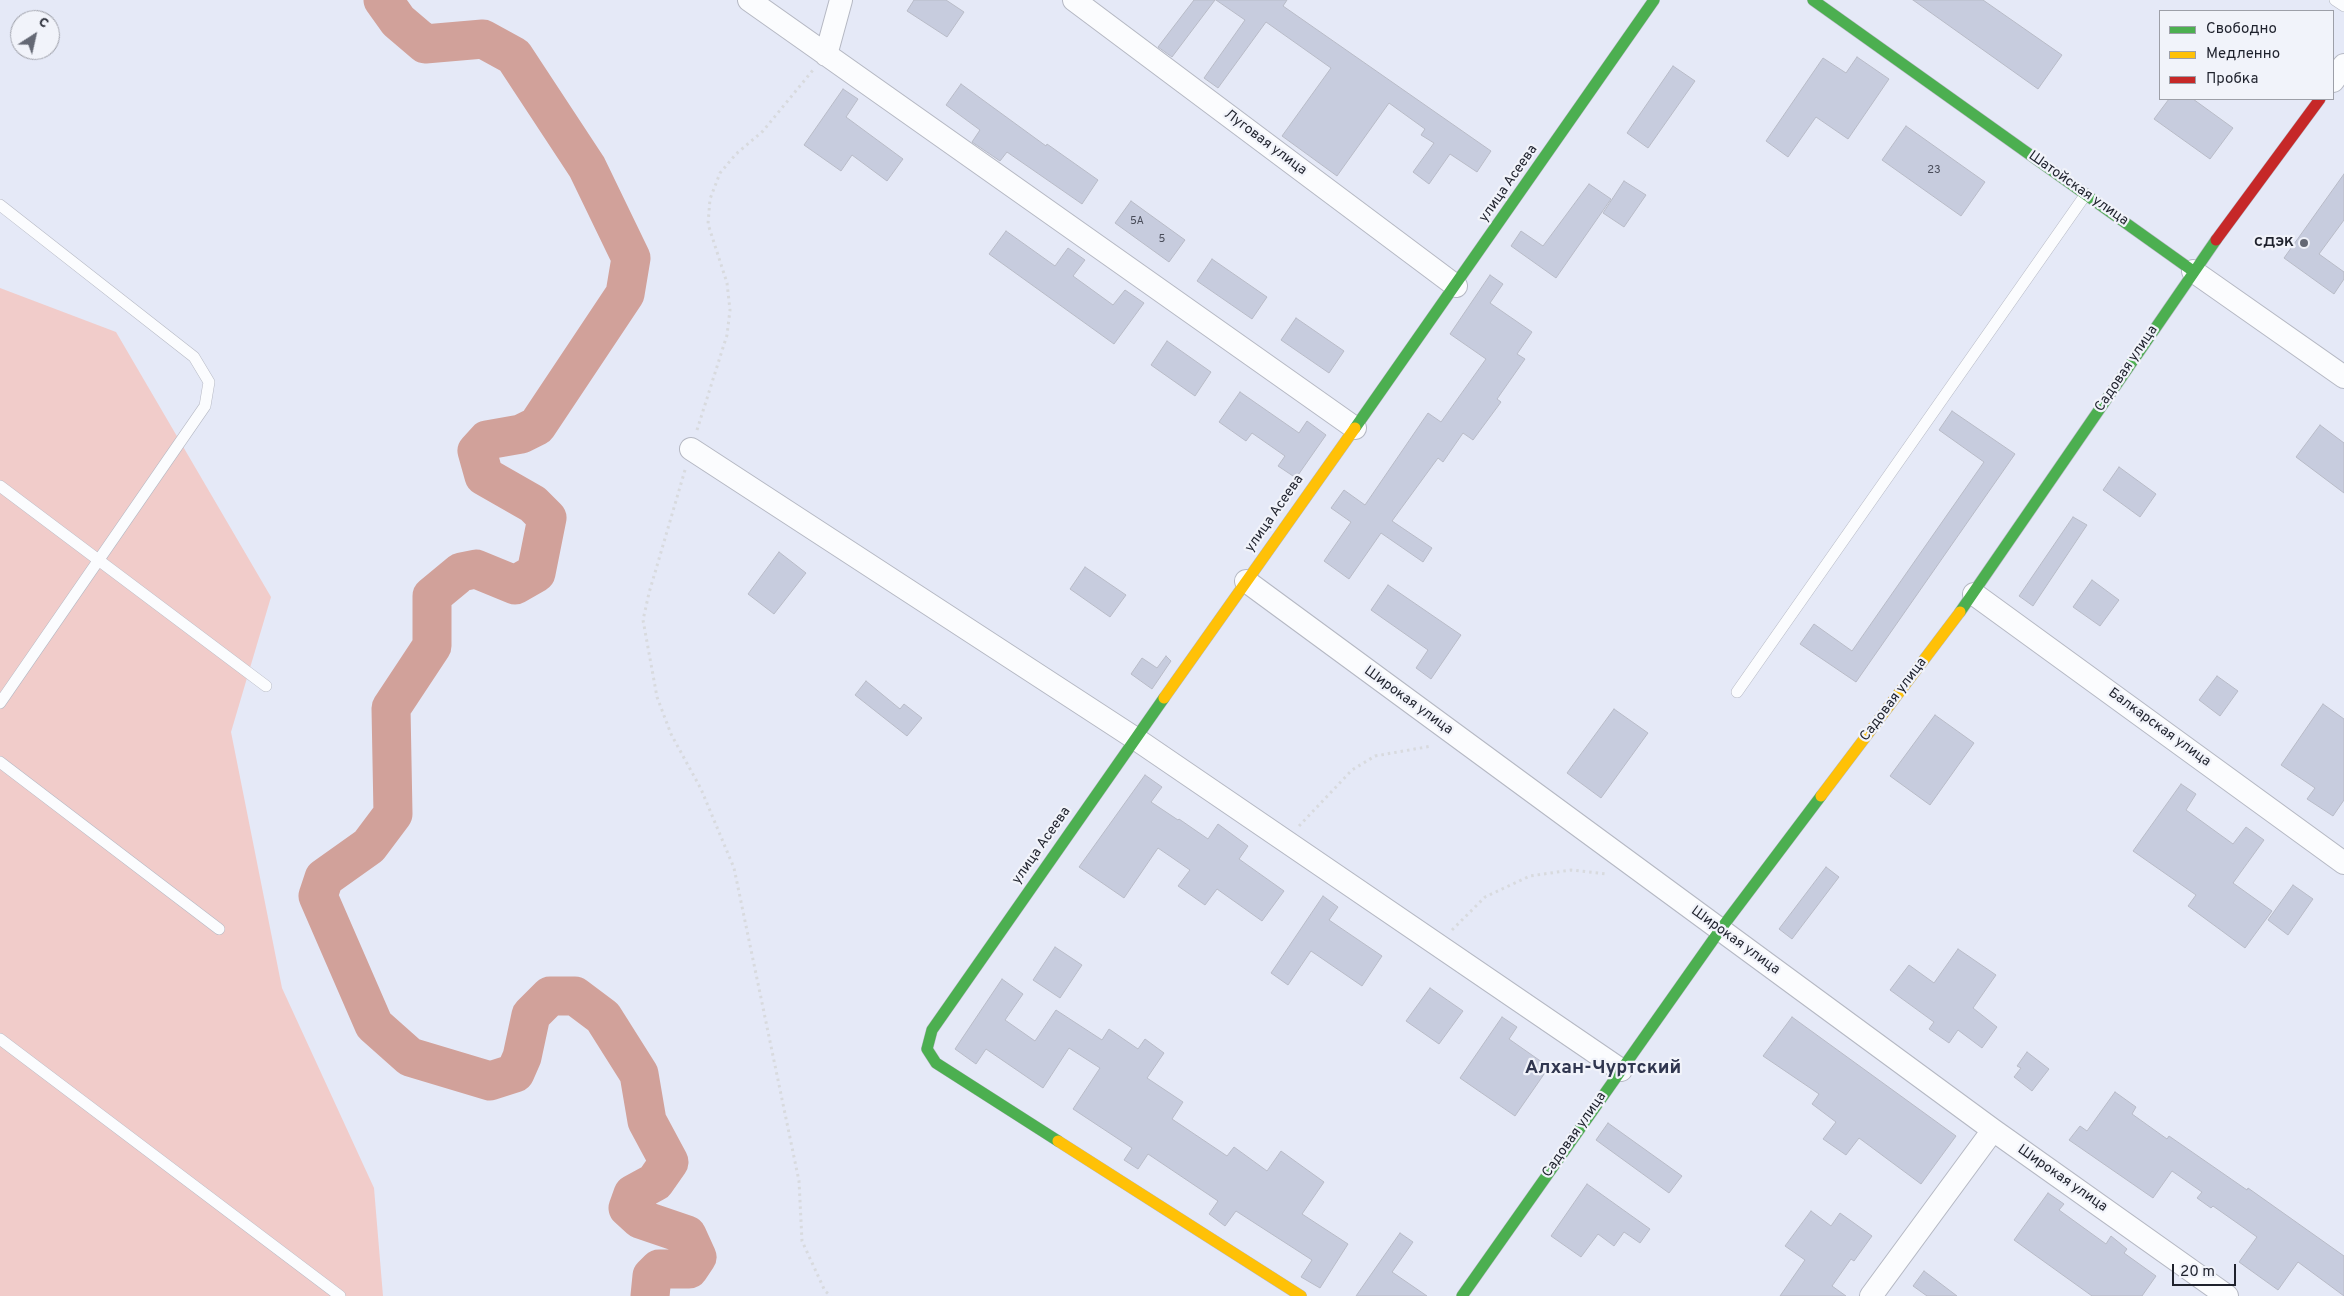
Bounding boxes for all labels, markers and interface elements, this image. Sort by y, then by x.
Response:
north arrow [10,10,60,60]
legend [2159,10,2334,100]
text: С [35,14,52,33]
text: Свободно [2206,20,2277,39]
text: Медленно [2206,45,2280,64]
text: Пробка [2206,70,2258,89]
street label: Луговая улица [1220,107,1310,179]
street label: улица Асеева [1476,142,1542,226]
street label: Шатойская улица [2025,148,2131,230]
house number: 23 [1927,164,1941,178]
house number: 5А [1130,215,1144,229]
house number: 5 [1159,233,1165,247]
place label: СДЭК [2254,235,2294,251]
marker: СДЭК [2298,237,2310,249]
street label: Садовая улица [2092,323,2162,415]
street label: улица Асеева [1242,472,1308,556]
street label: Садовая улица [1857,655,1931,745]
street label: Широкая улица [1360,663,1456,739]
street label: Балкарская улица [2104,685,2214,771]
street label: улица Асеева [1009,804,1075,888]
street label: Широкая улица [1687,903,1783,979]
district label: Алхан-Чуртский [1525,1058,1681,1080]
street label: Садовая улица [1539,1089,1611,1181]
street label: Широкая улица [2014,1142,2110,1216]
scale bar [2174,1254,2238,1286]
text: 20 m [2180,1263,2215,1282]

